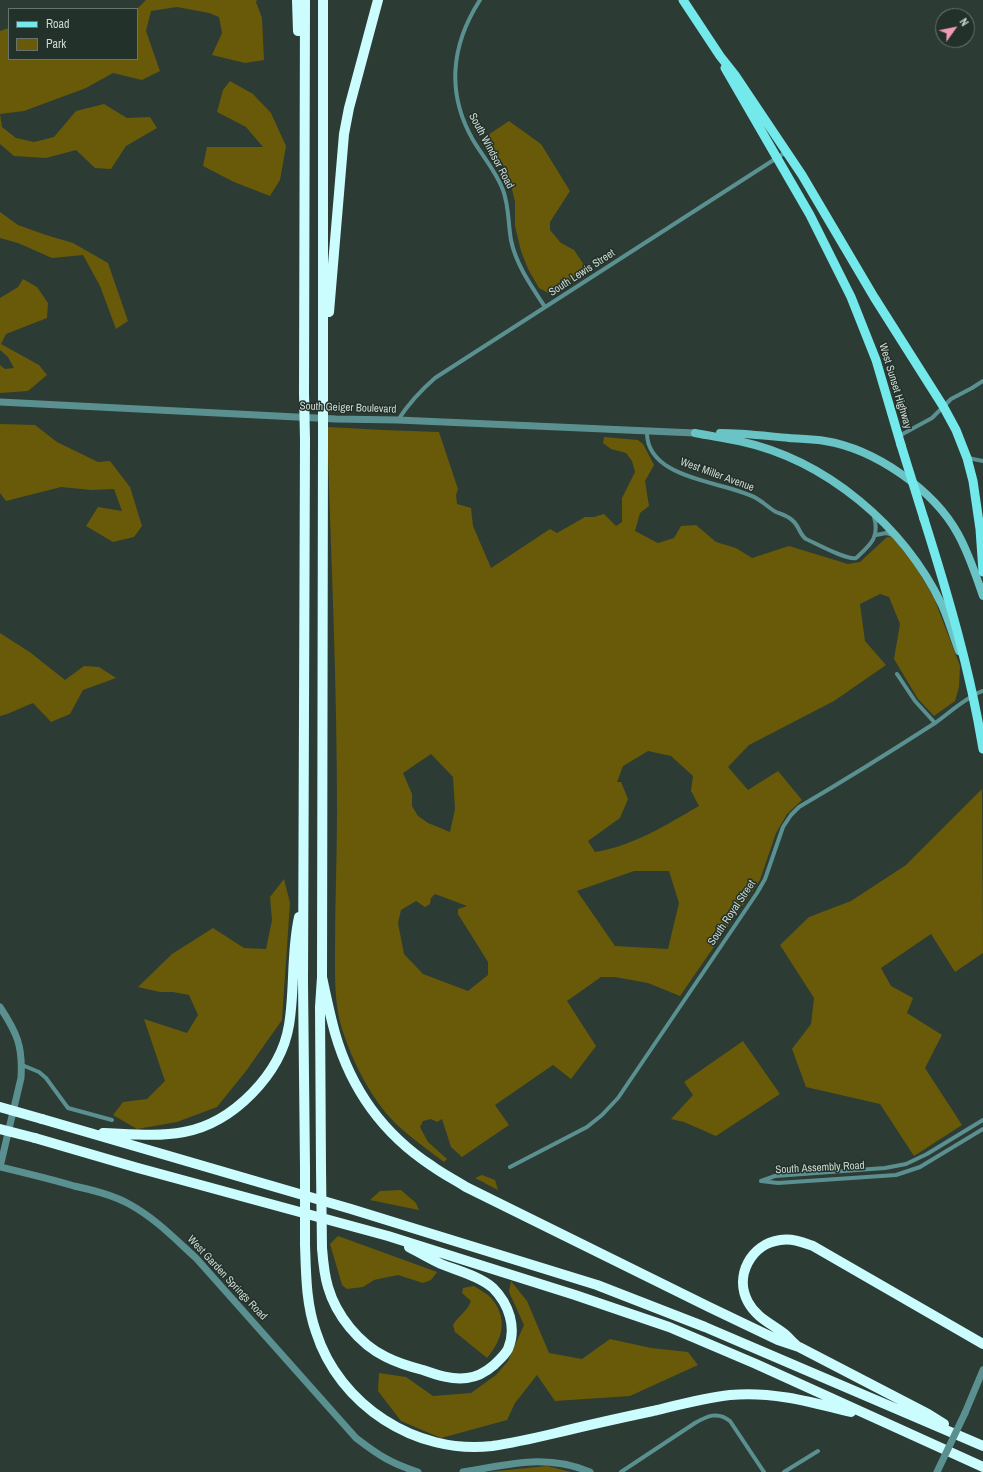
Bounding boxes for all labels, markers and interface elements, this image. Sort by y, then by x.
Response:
legend [8,8,138,60]
north arrow [935,8,975,48]
text: N [957,15,972,29]
text: Road [46,16,70,32]
text: Park [46,36,66,52]
street label: South Windsor Road [466,111,516,191]
street label: South Lewis Street [546,247,618,299]
street label: West Sunset Highway [876,342,914,430]
street label: South Geiger Boulevard [299,400,397,416]
street label: West Miller Avenue [678,455,756,495]
street label: South Royal Street [705,878,759,948]
street label: South Assembly Road [775,1159,865,1177]
street label: West Garden Springs Road [184,1233,270,1323]

